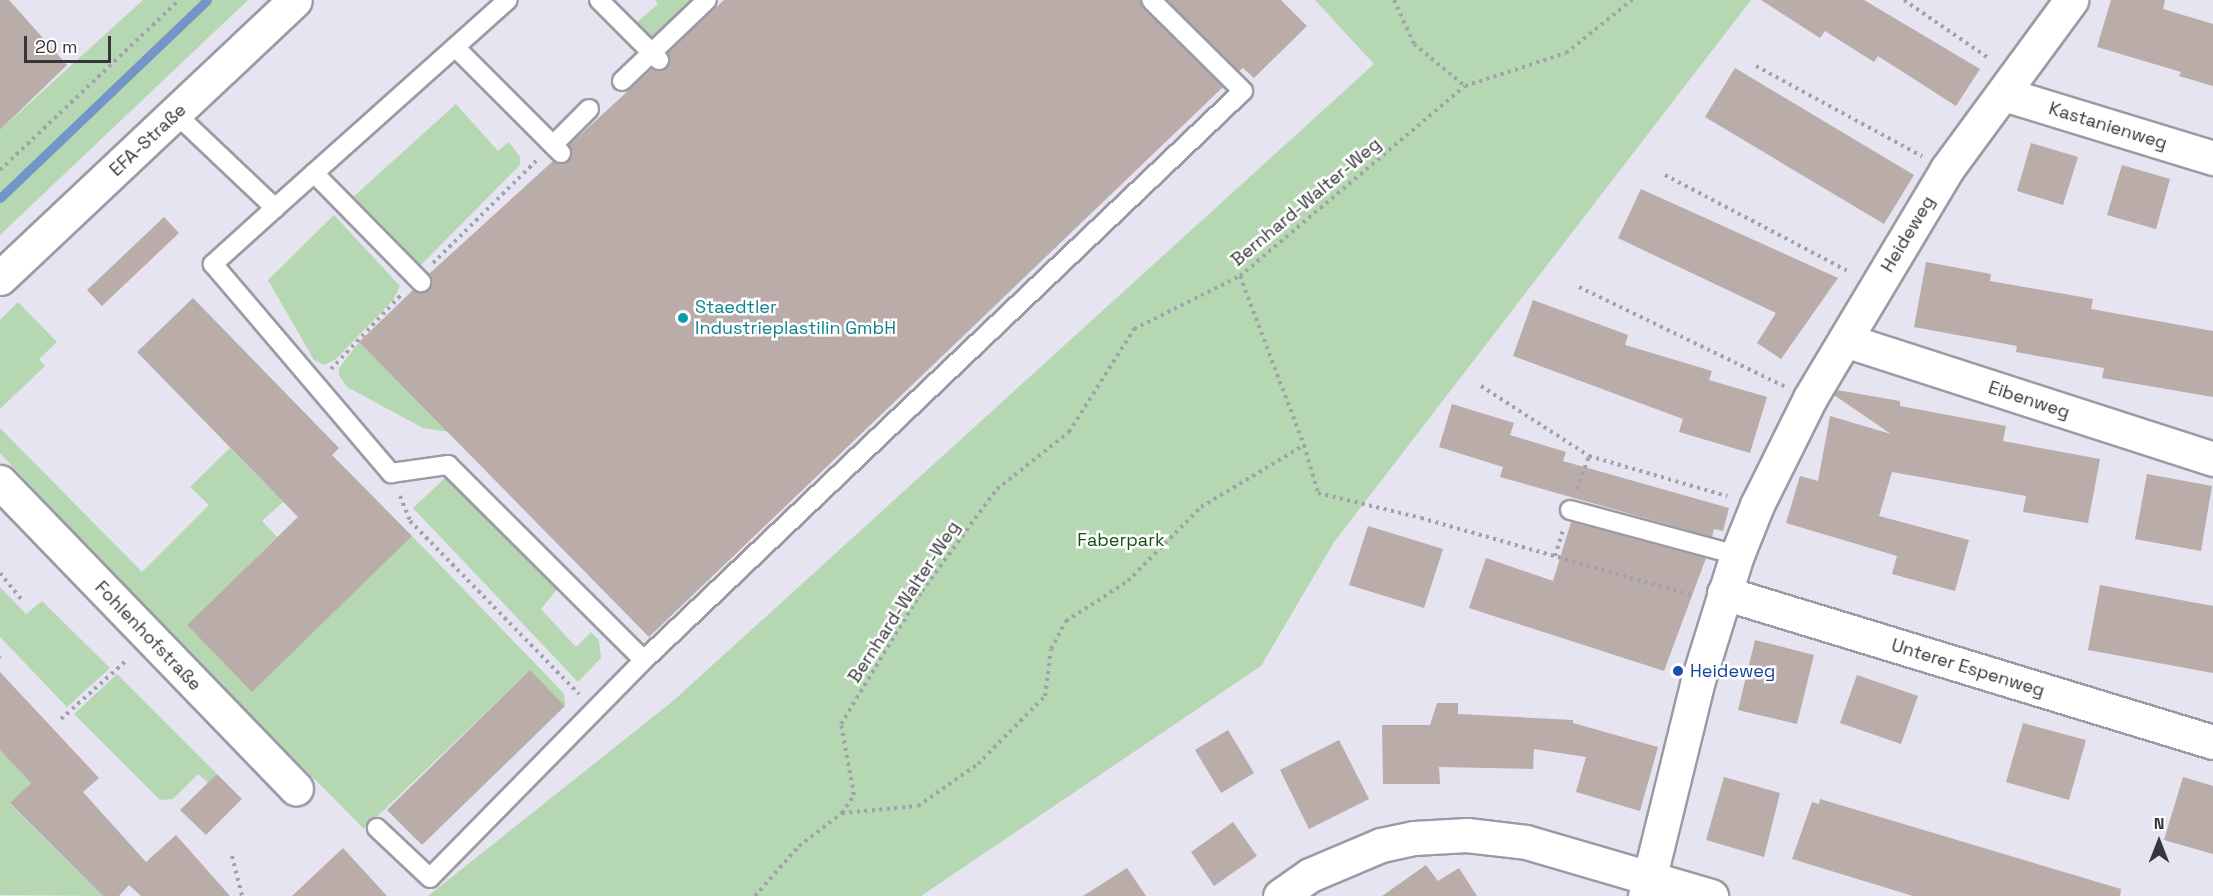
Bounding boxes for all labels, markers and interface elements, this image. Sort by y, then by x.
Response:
scale bar [27,24,114,62]
text: 20 m [35,35,78,58]
street label: Kastanienweg [2046,98,2170,154]
street label: EFA-Straße [105,99,191,181]
street label: Bernhard-Walter-Weg [1227,133,1385,271]
street label: Heideweg [1877,192,1939,276]
place label: Staedtler Industrieplastilin GmbH [695,297,896,340]
marker: Staedtler Industrieplastilin GmbH [676,311,690,325]
street label: Eibenweg [1986,377,2072,423]
street label: Bernhard-Walter-Weg [844,517,964,687]
park label: Faberpark [1077,529,1165,551]
street label: Fohlenhofstraße [90,577,206,695]
street label: Unterer Espenweg [1889,634,2047,702]
place label: Heideweg [1690,660,1775,682]
marker: Heideweg [1671,664,1685,678]
north arrow [2129,812,2189,872]
text: N [2154,813,2164,834]

